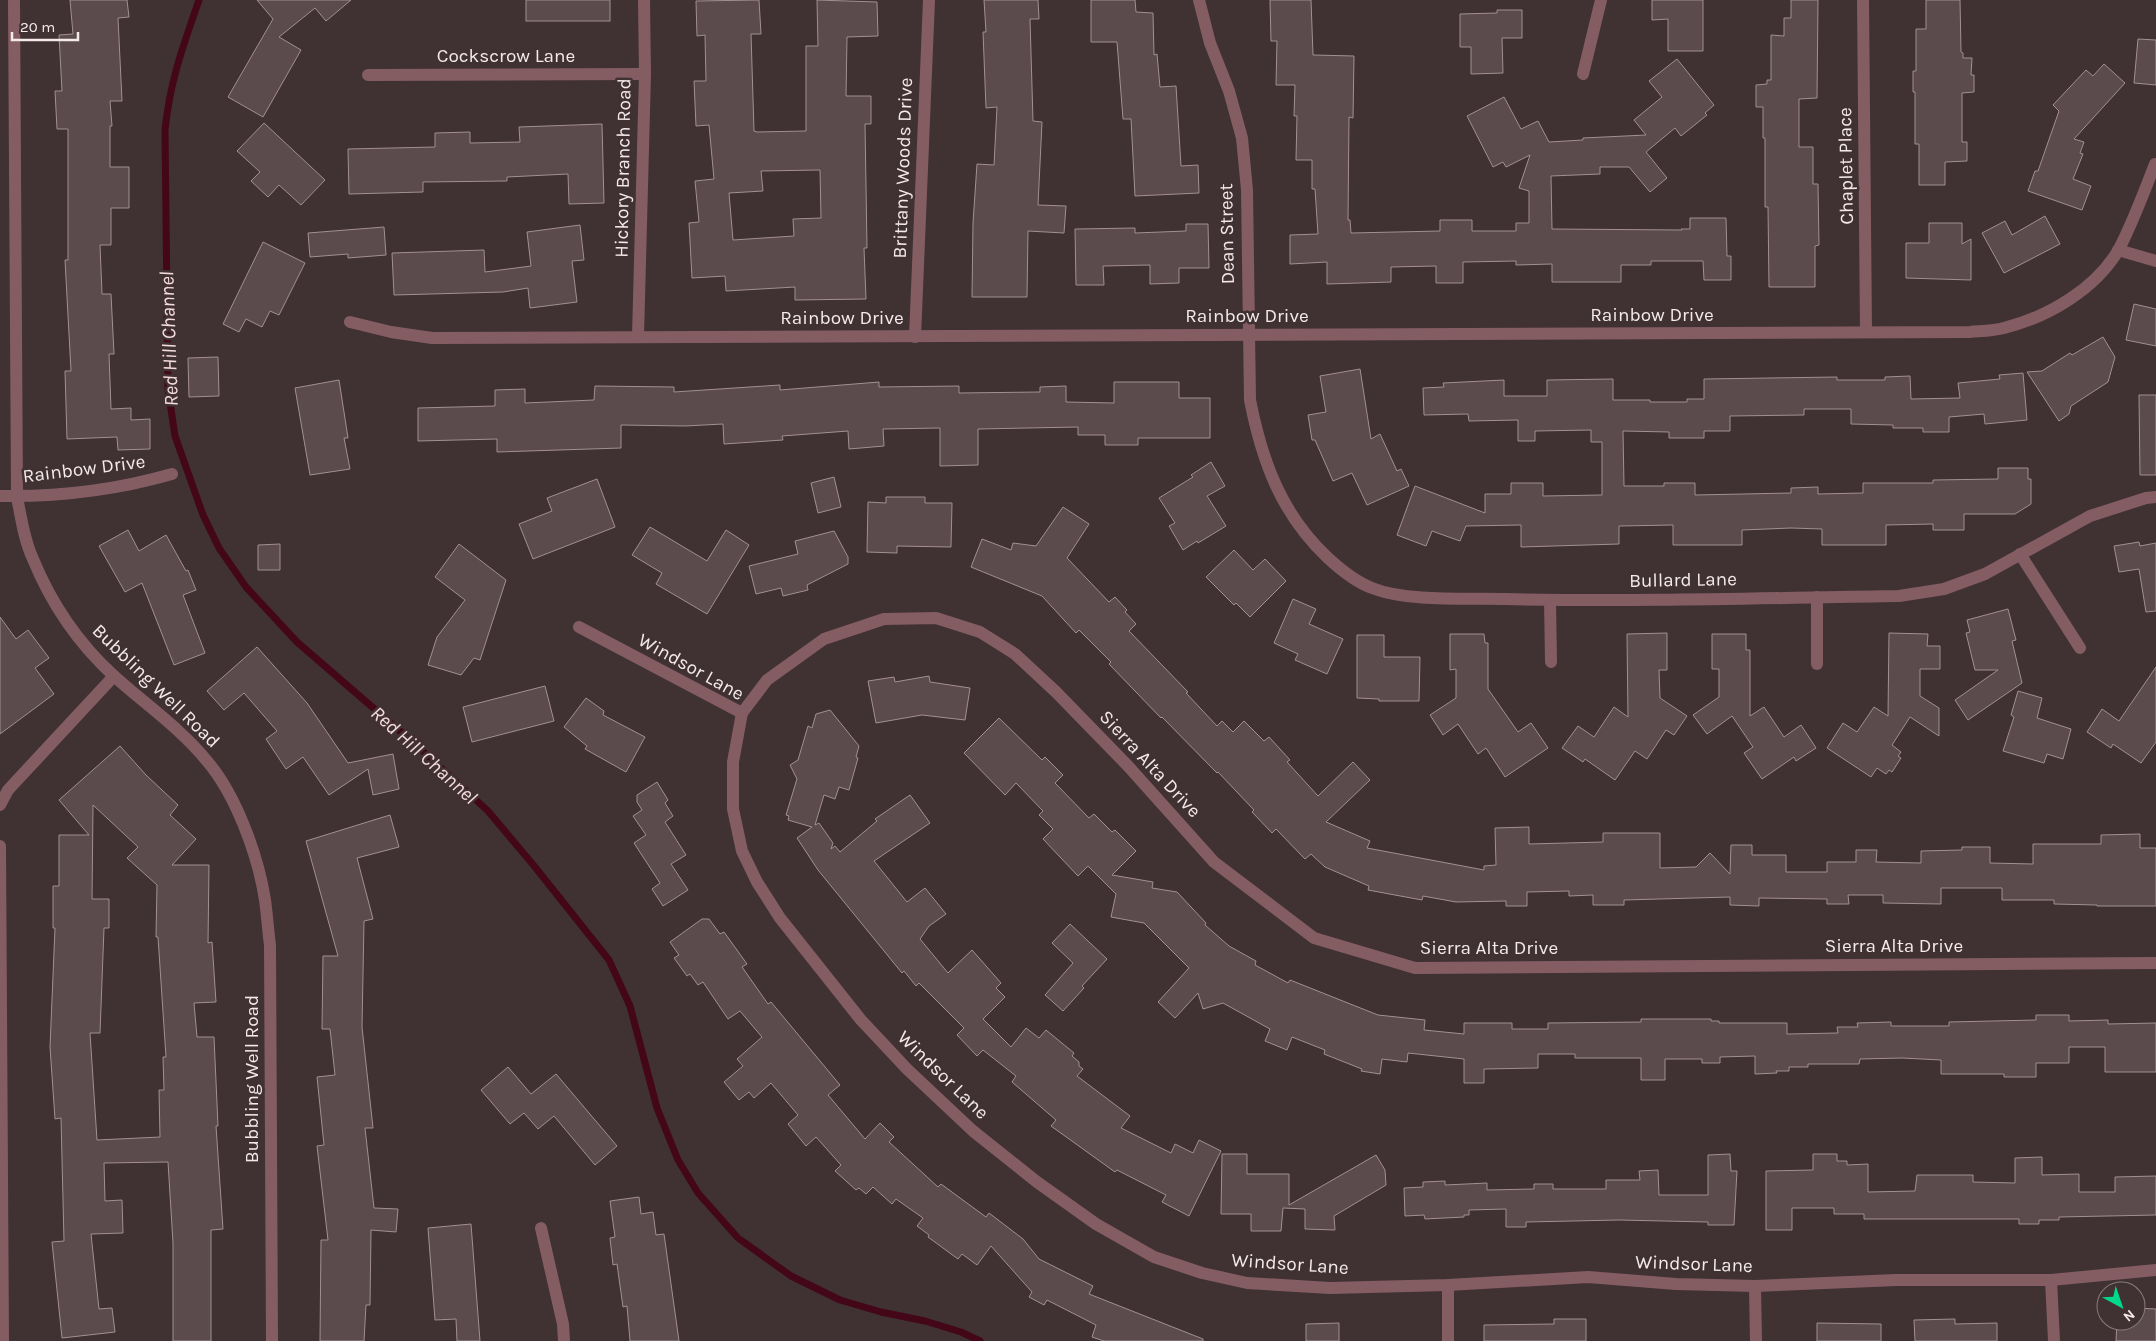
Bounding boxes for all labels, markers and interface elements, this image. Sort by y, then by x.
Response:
scale bar [12,10,79,42]
text: 20 m [20,18,55,36]
street label: Cockscrow Lane [437,45,575,67]
street label: Brittany Woods Drive [889,77,917,259]
street label: Hickory Branch Road [610,78,636,258]
street label: Chaplet Place [1834,107,1858,225]
street label: Dean Street [1215,183,1239,285]
water label: Red Hill Channel [155,271,183,407]
street label: Rainbow Drive [1590,304,1714,326]
street label: Rainbow Drive [1185,305,1309,327]
street label: Rainbow Drive [780,307,904,329]
street label: Rainbow Drive [21,451,147,487]
street label: Bullard Lane [1629,568,1737,592]
street label: Bubbling Well Road [88,620,224,752]
street label: Windsor Lane [634,629,748,705]
water label: Red Hill Channel [366,701,482,809]
street label: Sierra Alta Drive [1095,706,1205,822]
street label: Sierra Alta Drive [1825,935,1963,957]
street label: Sierra Alta Drive [1420,937,1558,959]
street label: Bubbling Well Road [241,995,263,1163]
street label: Windsor Lane [893,1026,993,1124]
street label: Windsor Lane [1231,1249,1349,1279]
street label: Windsor Lane [1635,1251,1753,1277]
north arrow [2096,1281,2146,1331]
text: N [2120,1306,2138,1325]

